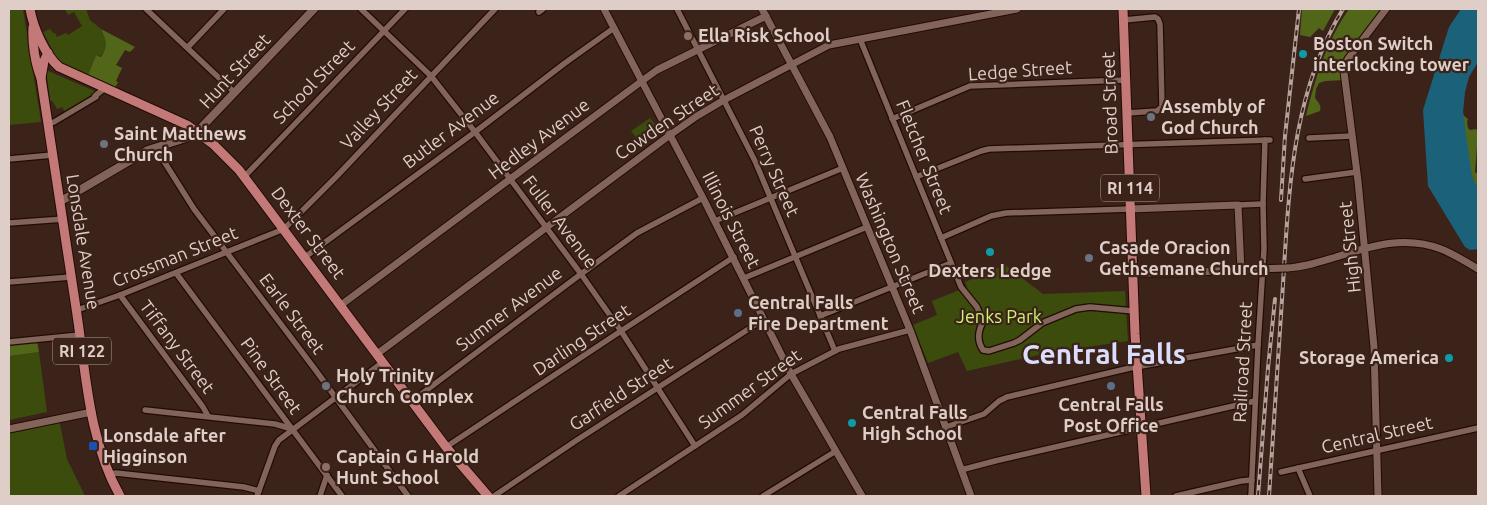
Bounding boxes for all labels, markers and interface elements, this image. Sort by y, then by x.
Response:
place label: Ella Risk School [698,25,831,45]
street label: Hunt Street [195,29,274,112]
marker: Ella Risk School [682,30,694,42]
place label: Boston Switch interlocking tower [1313,33,1470,74]
street label: School Street [268,35,358,127]
marker: Boston Switch interlocking tower [1297,48,1309,60]
street label: Broad Street [1097,51,1121,155]
street label: Ledge Street [967,56,1073,84]
street label: Valley Street [336,64,421,153]
street label: Cowden Street [611,79,722,163]
street label: Butler Avenue [398,87,502,172]
street label: Hedley Avenue [484,94,593,183]
place label: Assembly of God Church [1161,96,1265,137]
street label: Fletcher Street [893,97,957,216]
marker: Assembly of God Church [1145,111,1157,123]
street label: Perry Street [746,122,804,219]
place label: Saint Matthews Church [114,123,247,164]
marker: Saint Matthews Church [98,138,110,150]
street label: Illinois Street [699,168,765,271]
street label: Washington Street [852,169,930,316]
street label: Fuller Avenue [520,171,602,272]
street label: Lonsdale Avenue [63,173,105,311]
road number: RI 114 [1101,174,1159,202]
street label: Dexter Street [268,182,350,282]
street label: High Street [1334,200,1364,294]
street label: Crossman Street [109,222,240,290]
place label: Casade Oracion Gethsemane Church [1099,237,1269,278]
marker: Dexters Ledge [984,246,996,258]
marker: Casade Oracion Gethsemane Church [1083,252,1095,264]
place label: Dexters Ledge [928,260,1052,280]
street label: Sumner Avenue [452,262,565,354]
street label: Earle Street [256,269,329,357]
place label: Central Falls Fire Department [748,292,889,333]
street label: Tiffany Street [136,296,219,397]
street label: Darling Street [529,299,634,379]
street label: Railroad Street [1229,301,1255,423]
park label: Jenks Park [956,306,1042,326]
marker: Central Falls Fire Department [732,307,744,319]
street label: Pine Street [237,333,306,418]
road number: RI 122 [53,338,111,364]
district label: Central Falls [1022,338,1186,369]
street label: Summer Street [694,344,805,432]
place label: Storage America [1299,347,1439,367]
street label: Garfield Street [565,352,676,434]
marker: Storage America [1443,352,1455,364]
place label: Holy Trinity Church Complex [336,365,474,406]
marker: Holy Trinity Church Complex [320,380,332,392]
marker: Central Falls Post Office [1105,380,1117,392]
place label: Central Falls Post Office [1058,394,1164,435]
place label: Central Falls High School [862,402,968,443]
street label: Central Street [1319,412,1434,457]
marker: Central Falls High School [846,417,858,429]
place label: Lonsdale after Higginson [103,425,226,466]
marker: Lonsdale after Higginson [87,440,99,452]
place label: Captain G Harold Hunt School [336,446,479,487]
marker: Captain G Harold Hunt School [320,461,332,473]

